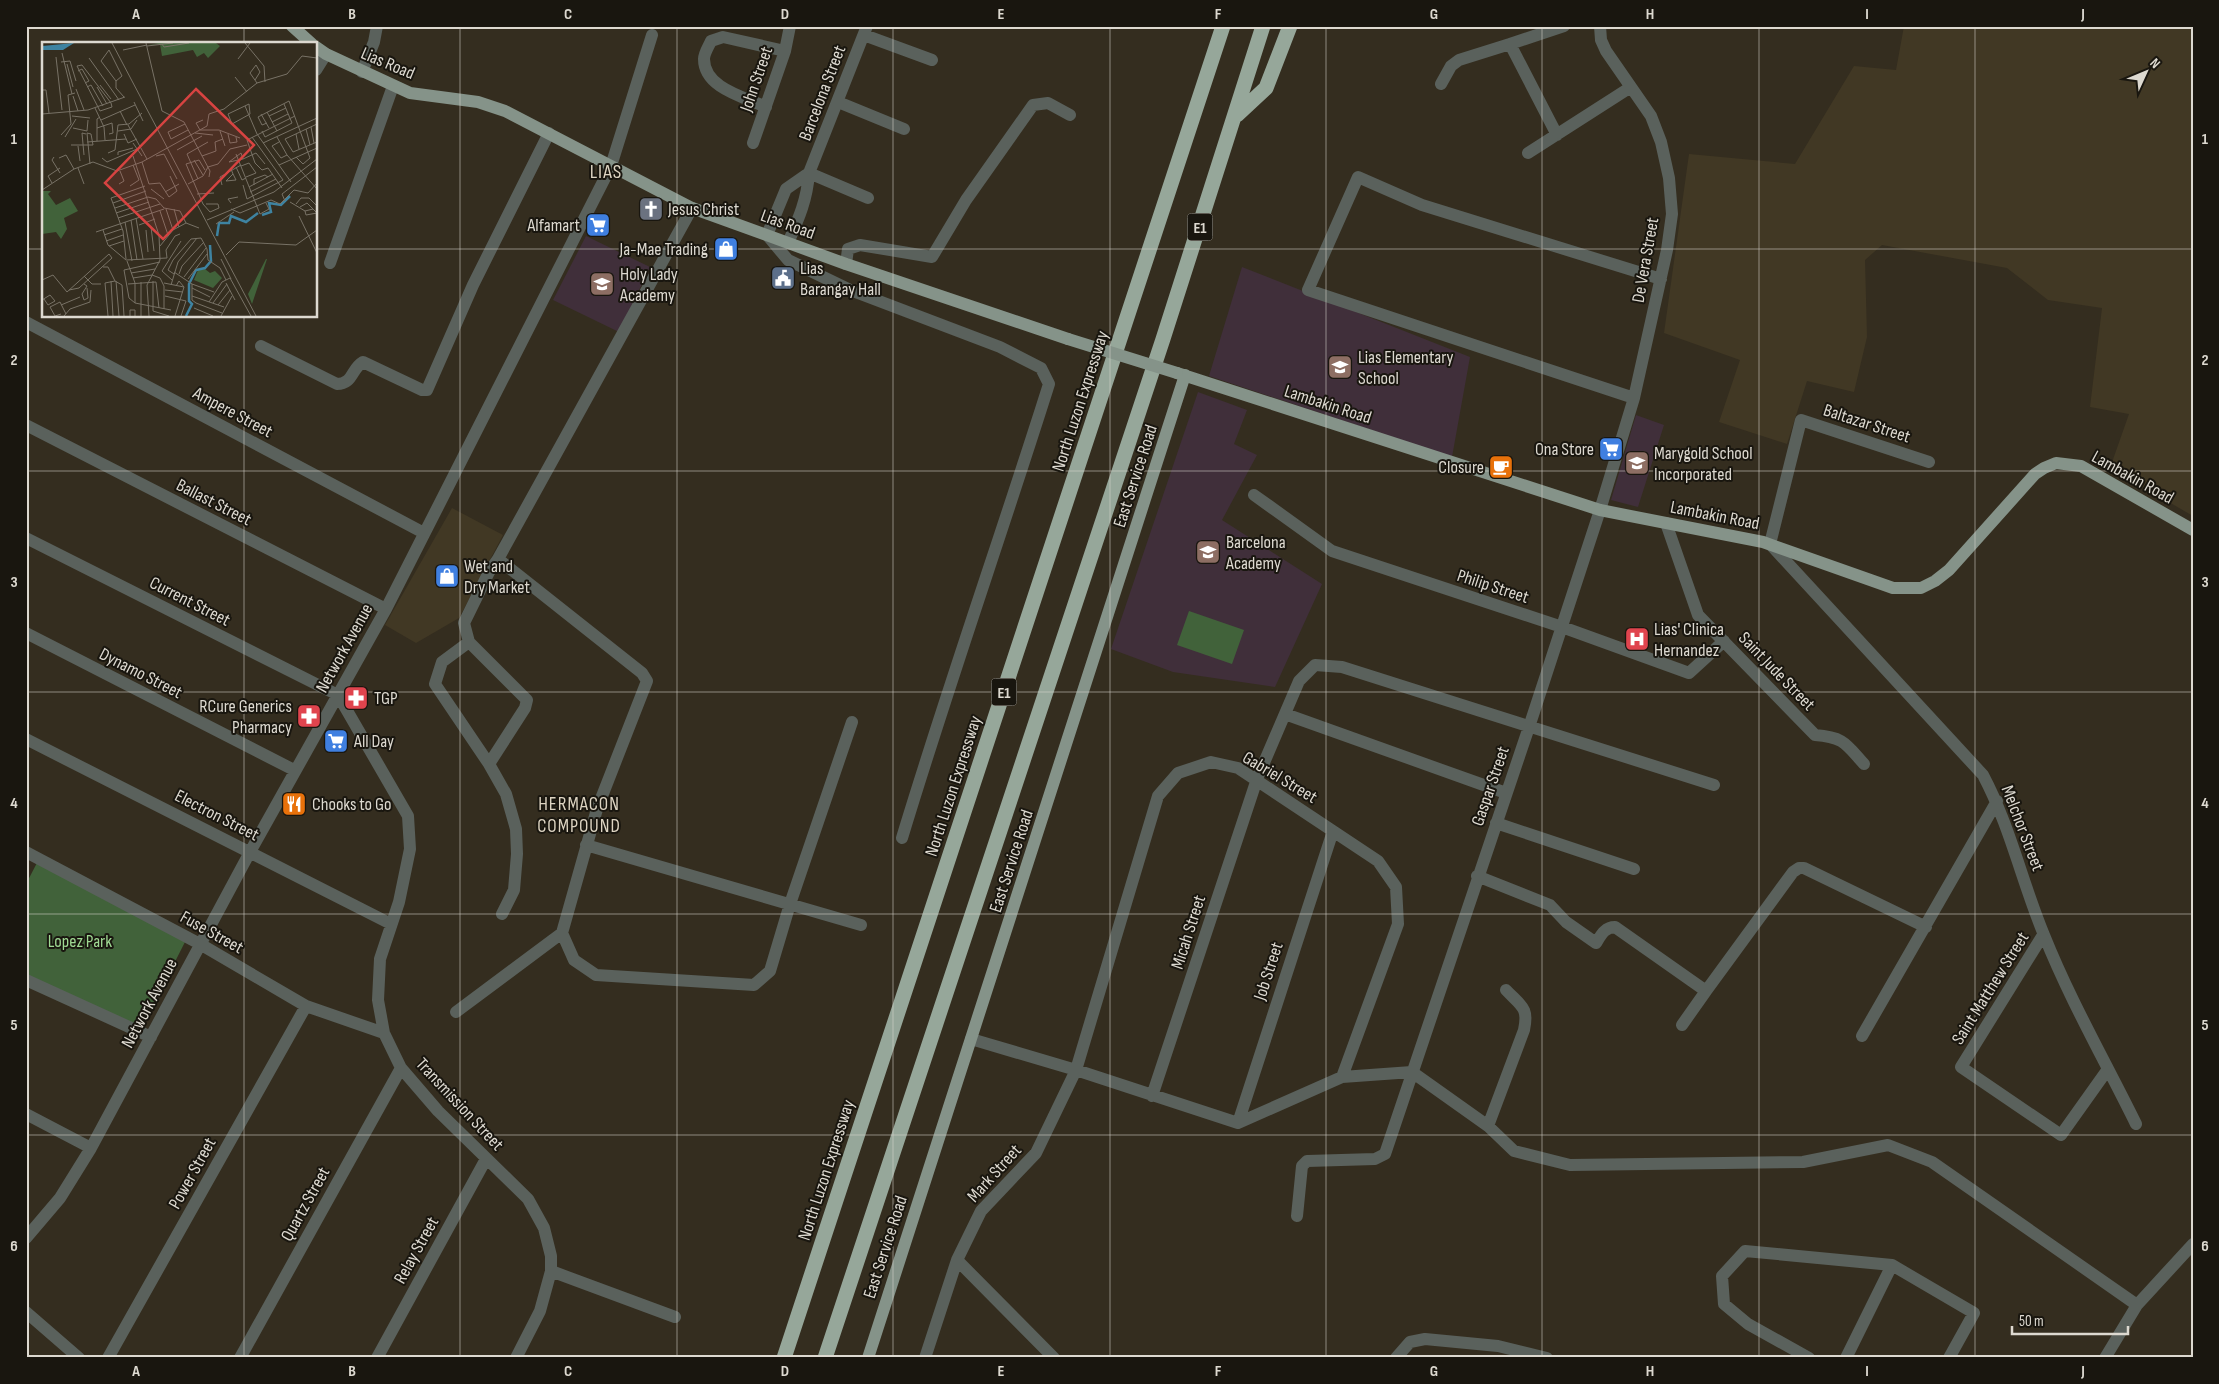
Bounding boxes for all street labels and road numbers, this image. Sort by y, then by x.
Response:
street label: Barcelona Street [795,42,850,144]
street label: Lias Road [358,43,418,84]
street label: John Street [735,43,778,115]
street label: Lias Road [758,205,818,244]
road number: E1 [1188,213,1212,240]
street label: De Vera Street [1628,215,1663,304]
street label: North Luzon Expressway [1048,328,1113,474]
street label: Lambakin Road [1282,381,1374,428]
street label: Ampere Street [188,382,277,442]
street label: Baltazar Street [1821,400,1913,448]
street label: East Service Road [1109,422,1162,530]
street label: Lambakin Road [2088,446,2177,509]
street label: Ballast Street [173,475,255,531]
street label: Lambakin Road [1669,497,1761,534]
street label: Philip Street [1454,565,1532,608]
street label: Current Street [146,572,234,631]
street label: Network Avenue [311,600,377,696]
street label: Saint Jude Street [1734,628,1820,715]
street label: Dynamo Street [96,644,186,704]
road number: E1 [992,679,1016,706]
street label: North Luzon Expressway [921,713,986,859]
street label: Gaspar Street [1467,743,1514,829]
street label: Gabriel Street [1239,747,1321,808]
street label: Melchor Street [1997,783,2049,874]
street label: Electron Street [171,785,263,846]
street label: East Service Road [985,807,1038,915]
street label: Micah Street [1167,892,1210,972]
street label: Fuse Street [177,907,247,959]
street label: Saint Matthew Street [1947,928,2034,1048]
street label: Job Street [1249,939,1288,1004]
street label: Network Avenue [117,955,182,1052]
street label: Transmission Street [411,1054,508,1155]
street label: North Luzon Expressway [794,1097,859,1243]
street label: Power Street [164,1133,221,1213]
street label: Mark Street [963,1140,1026,1207]
street label: Quartz Street [276,1163,335,1245]
street label: East Service Road [859,1193,912,1301]
street label: Relay Street [389,1213,444,1287]

